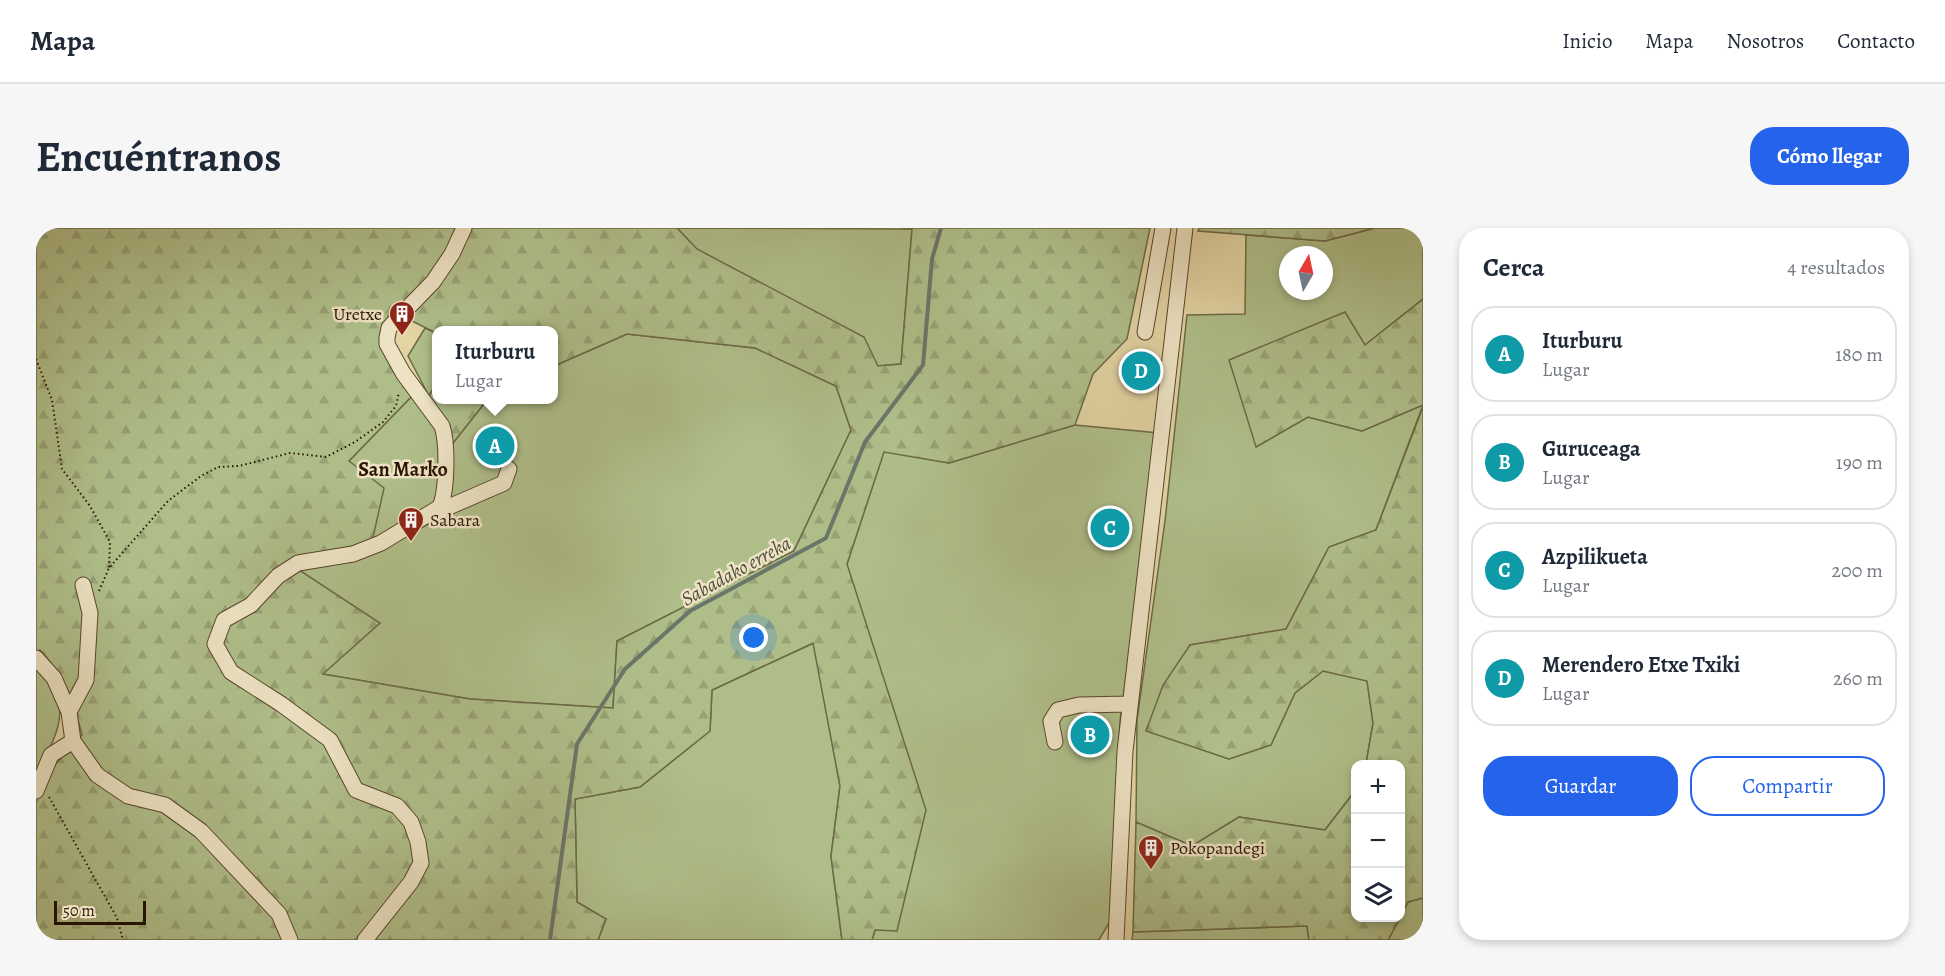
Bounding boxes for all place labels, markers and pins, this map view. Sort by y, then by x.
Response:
building icon: Uretxe [387,299,417,337]
place label: Uretxe [333,302,382,326]
pin: D [1122,348,1160,394]
pin: A [476,424,514,468]
building icon: Sabara [396,505,426,543]
pin: C [1090,506,1130,550]
place label: Sabara [430,508,481,532]
pin: B [1070,712,1110,758]
building icon: Pokopandegi [1136,833,1166,871]
place label: Pokopandegi [1170,836,1265,860]

